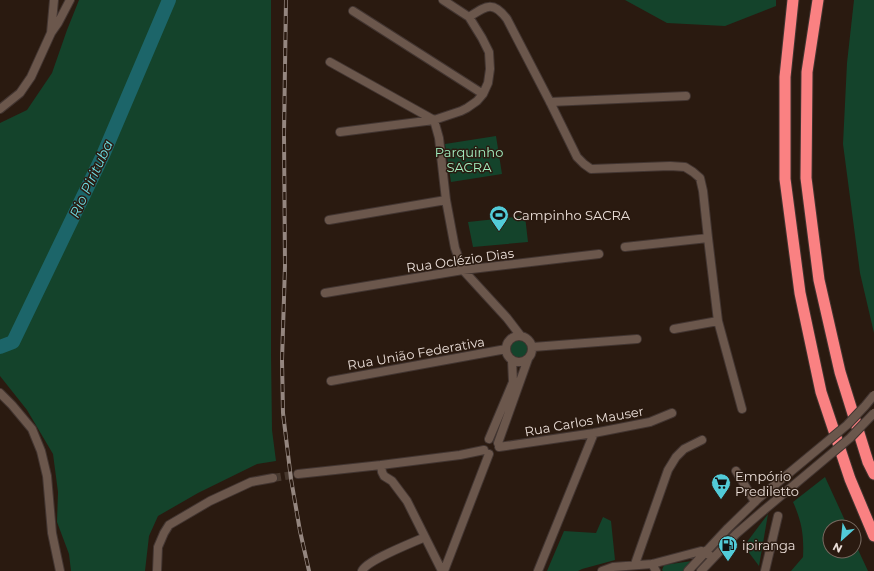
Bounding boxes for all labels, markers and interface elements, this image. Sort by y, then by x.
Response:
water label: Rio Pirituba [65,137,117,221]
park label: Parquinho SACRA [435,144,503,175]
sports icon: Campinho SACRA [488,204,510,232]
place label: Campinho SACRA [513,207,631,223]
street label: Rua Oclézio Dias [405,245,515,275]
street label: Rua União Federativa [346,333,486,373]
street label: Rua Carlos Mauser [523,403,645,439]
place label: Empório Prediletto [735,468,799,499]
supermarket icon: Empório Prediletto [710,472,732,500]
north arrow [822,519,862,559]
fuel station icon: ipiranga [717,534,739,562]
place label: ipiranga [742,537,796,553]
text: N [830,540,845,556]

